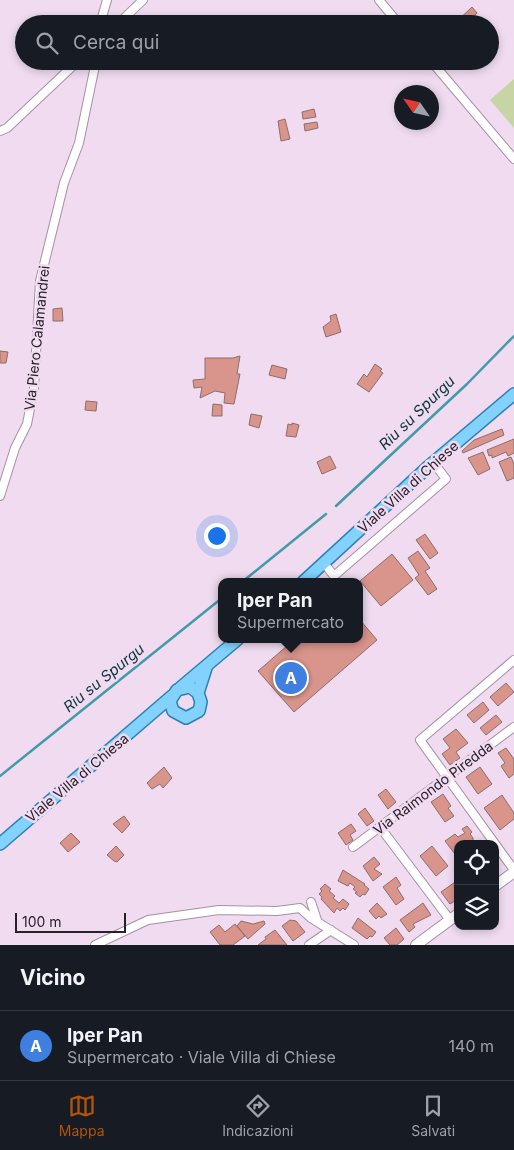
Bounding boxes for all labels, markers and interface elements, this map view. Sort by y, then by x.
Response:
search box [15,15,499,70]
icon: search [33,29,61,57]
text: Cerca qui [73,31,159,54]
north arrow [394,85,439,130]
street label: Via Piero Calamandrei [20,265,53,411]
water label: Riu su Spurgu [375,371,459,454]
street label: Viale Villa di Chiese [354,437,461,536]
your location [204,523,230,549]
popup [218,578,363,643]
text: Iper Pan [237,589,313,612]
text: Supermercato [237,612,344,632]
water label: Riu su Spurgu [59,639,148,716]
pin: A [275,659,307,697]
street label: Viale Villa di Chiesa [22,730,132,826]
street label: Via Raimondo Piredda [370,737,496,838]
map controls [454,840,499,930]
button: locate [454,840,499,885]
button: layers [454,885,499,930]
scale bar [15,910,126,933]
text: 100 m [22,913,62,930]
text: Vicino [20,965,85,990]
text: Iper Pan [67,1024,143,1047]
text: A [30,1036,42,1056]
text: 140 m [449,1036,494,1056]
text: Supermercato · Viale Villa di Chiese [67,1047,336,1067]
tab: Mappa [59,1092,105,1139]
tab: Indicazioni [222,1092,293,1139]
tab: Salvati [411,1092,455,1139]

